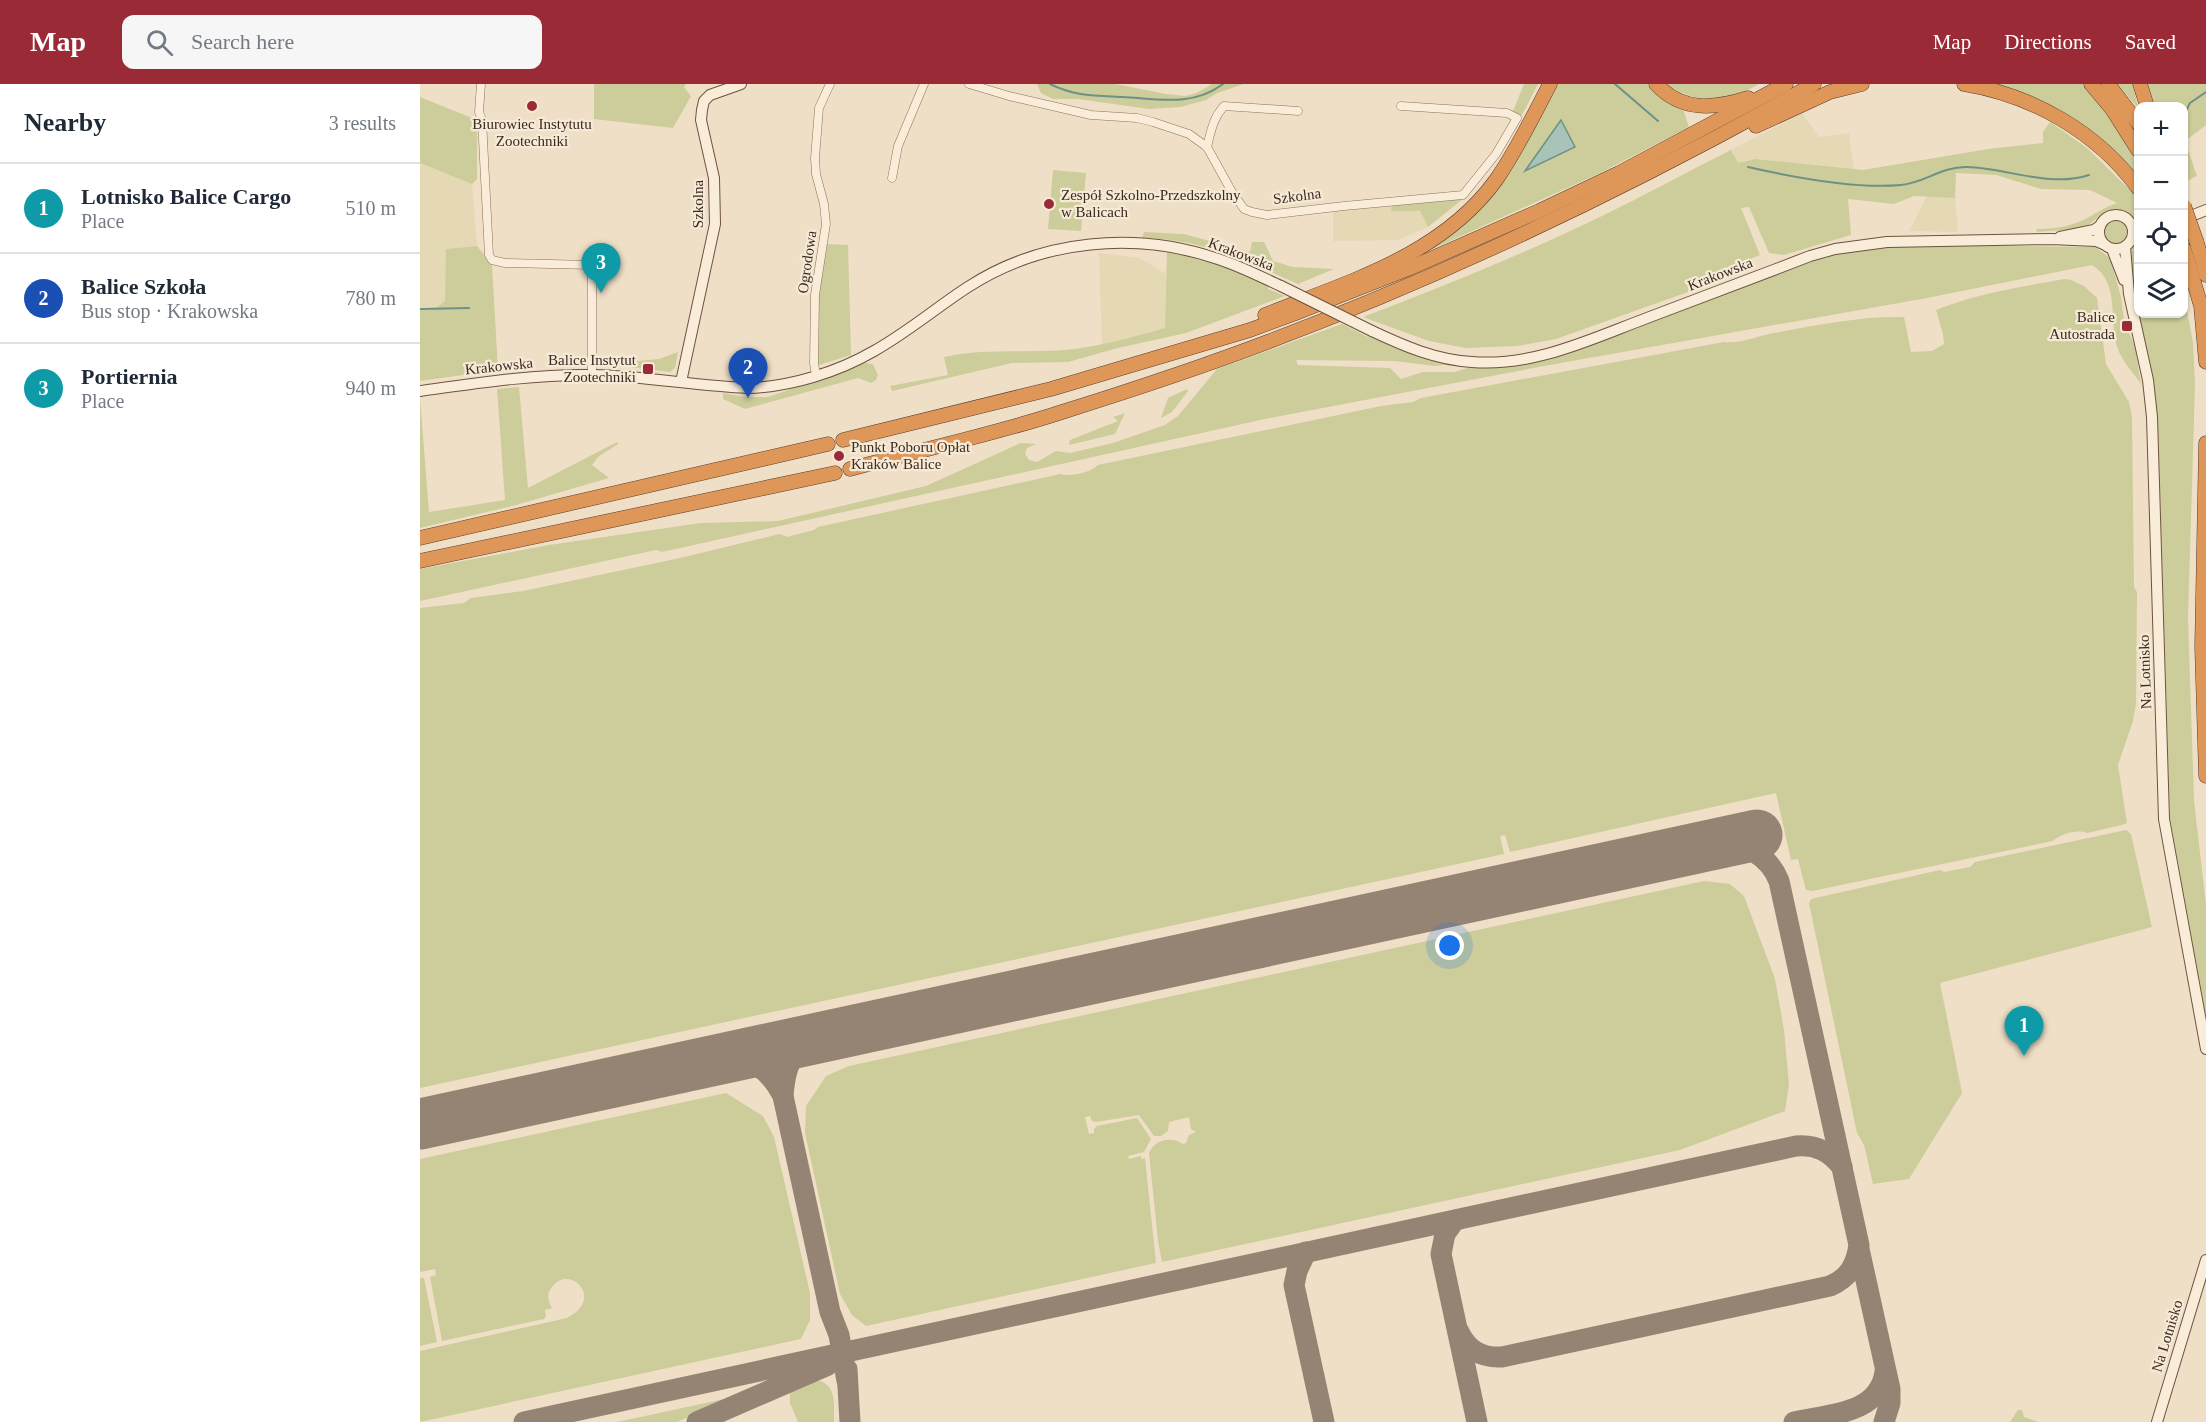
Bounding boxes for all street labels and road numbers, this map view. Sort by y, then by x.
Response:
street label: Szkolna [690,179,706,228]
street label: Szkolna [1272,185,1322,207]
street label: Ogrodowa [795,229,819,294]
street label: Krakowska [1206,234,1276,274]
street label: Krakowska [1685,254,1755,294]
street label: Krakowska [464,354,534,378]
street label: Na Lotnisko [2136,634,2154,710]
street label: Na Lotnisko [2148,1298,2186,1374]

